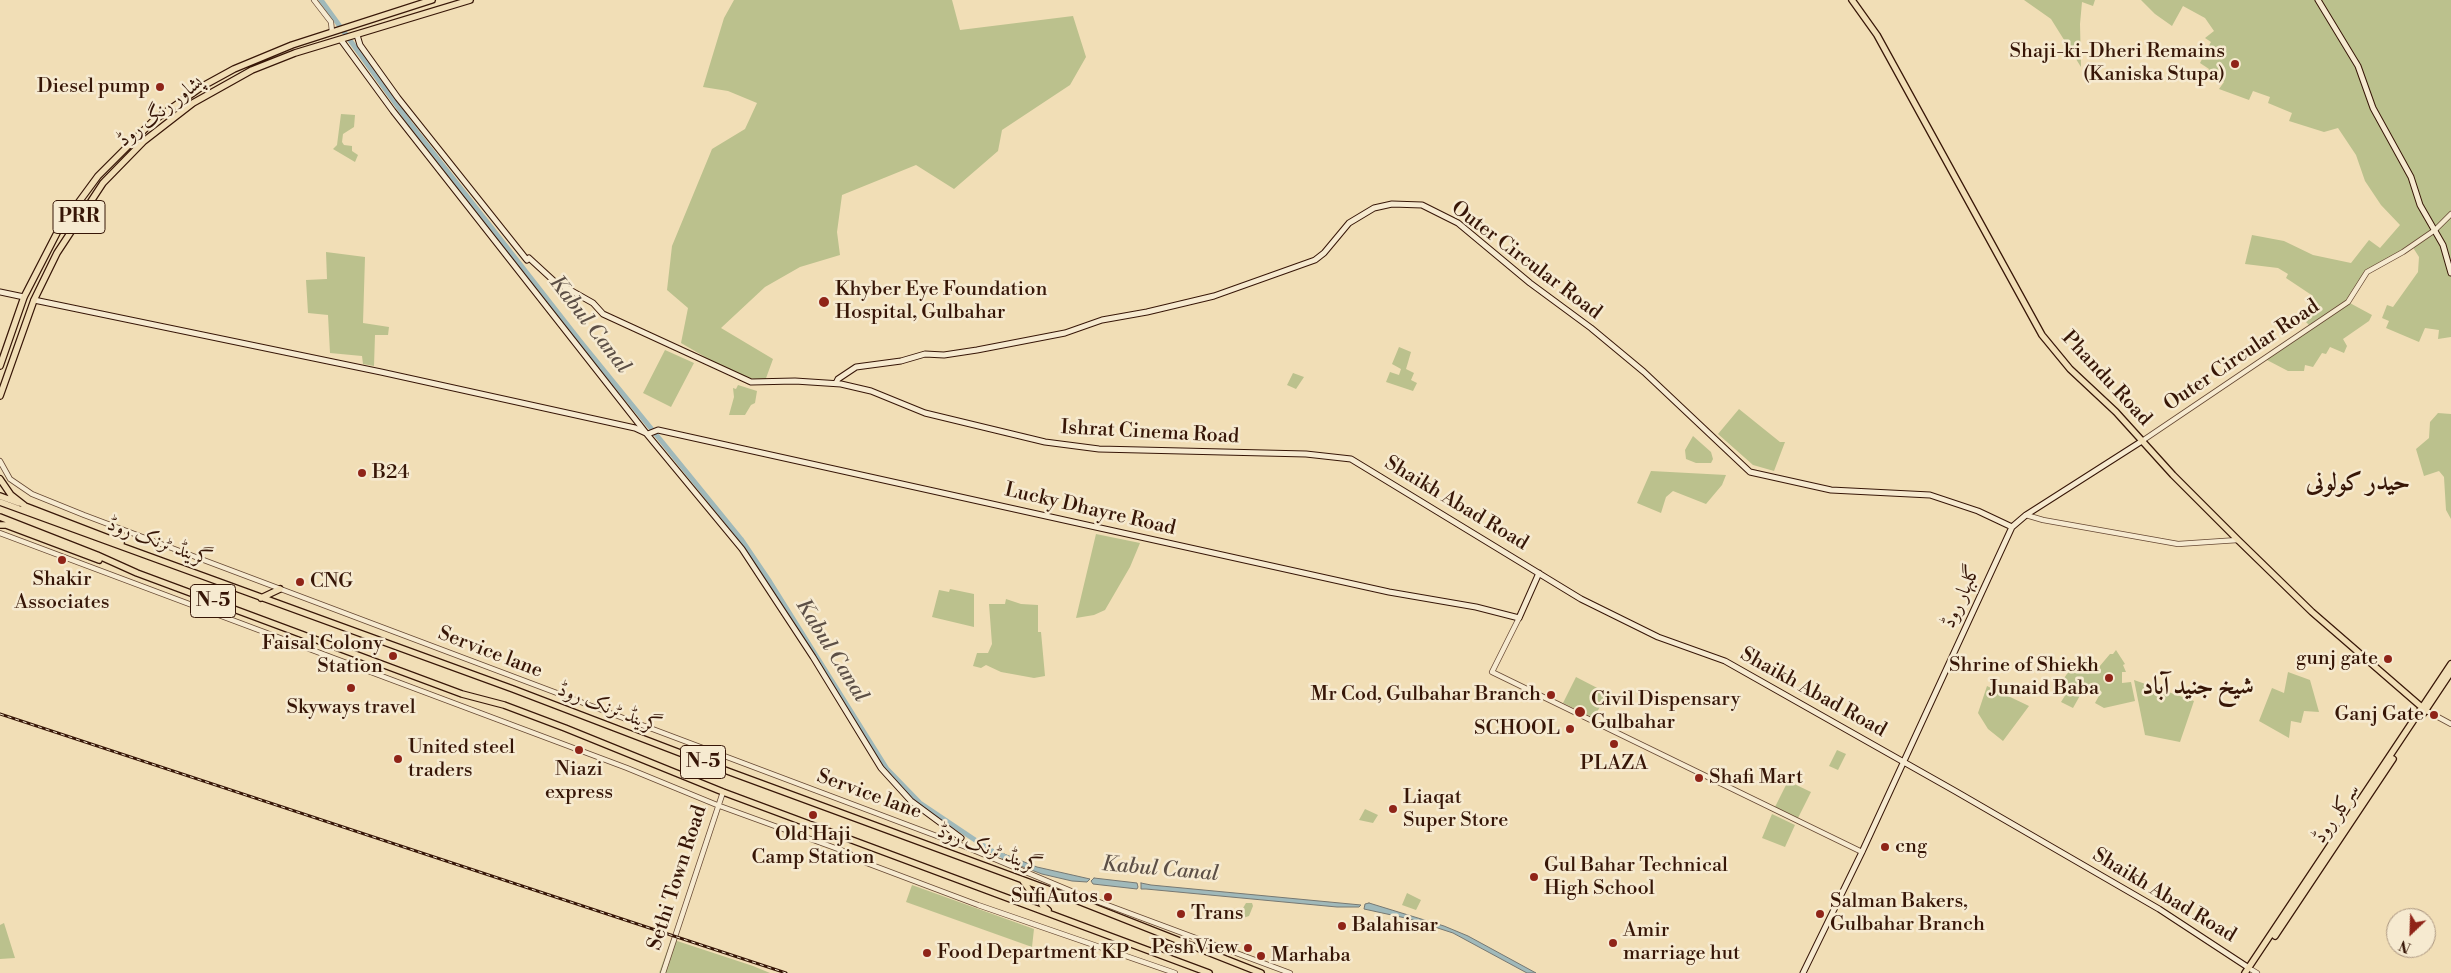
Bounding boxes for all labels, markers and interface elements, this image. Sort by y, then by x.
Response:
place label: Shaji-ki-Dheri Remains (Kaniska Stupa) [2010,40,2225,87]
marker: Shaji-ki-Dheri Remains (Kaniska Stupa) [2229,58,2241,70]
street label: پشاور رنگ روڈ [113,71,209,153]
place label: Diesel pump [37,75,150,99]
marker: Diesel pump [154,81,166,93]
street label: Outer Circular Road [1446,197,1606,325]
road number: PRR [53,200,105,233]
water label: Kabul Canal [543,271,635,379]
place label: Khyber Eye Foundation Hospital, Gulbahar [835,278,1047,325]
marker: Khyber Eye Foundation Hospital, Gulbahar [817,295,831,309]
street label: Outer Circular Road [2160,295,2324,417]
street label: Phandu Road [2056,327,2156,431]
street label: Ishrat Cinema Road [1060,416,1240,450]
street label: Shaikh Abad Road [1380,452,1532,556]
place label: B24 [372,461,410,485]
marker: B24 [356,467,368,479]
district label: حیدر کولونی [2306,469,2410,499]
street label: Lucky Dhayre Road [1002,479,1178,541]
street label: گرینڈ ٹرنک روڈ [104,513,214,573]
marker: Shakir Associates [56,554,68,566]
street label: گلبہار روڈ [1938,562,1986,632]
place label: Shakir Associates [14,568,110,615]
place label: CNG [310,570,353,594]
marker: CNG [294,576,306,588]
road number: N-5 [190,584,236,618]
water label: Kabul Canal [789,595,873,707]
street label: Service lane [434,622,546,684]
place label: Faisal Colony Station [262,632,383,679]
street label: Shaikh Abad Road [1736,643,1890,743]
place label: gunj gate [2296,647,2378,671]
marker: Faisal Colony Station [387,650,399,662]
marker: gunj gate [2382,653,2394,665]
place label: Shrine of Shiekh Junaid Baba [1949,654,2099,701]
marker: Shrine of Shiekh Junaid Baba [2103,672,2115,684]
district label: شیخ جنید آباد [2142,673,2254,703]
street label: گرینڈ ٹرنک روڈ [554,678,664,740]
marker: Skyways travel [345,682,357,694]
place label: Mr Cod, Gulbahar Branch [1311,683,1541,707]
place label: Civil Dispensary Gulbahar [1591,688,1740,735]
marker: Mr Cod, Gulbahar Branch [1545,689,1557,701]
place label: Skyways travel [286,696,416,720]
place label: Ganj Gate [2335,703,2424,727]
marker: Civil Dispensary Gulbahar [1573,705,1587,719]
marker: Ganj Gate [2428,709,2440,721]
place label: SCHOOL [1474,717,1560,741]
marker: SCHOOL [1564,723,1576,735]
place label: United steel traders [408,736,515,783]
marker: PLAZA [1608,738,1620,750]
marker: Niazi express [573,744,585,756]
road number: N-5 [680,746,726,779]
place label: PLAZA [1580,752,1648,776]
marker: United steel traders [392,753,404,765]
place label: Niazi express [545,758,613,805]
street label: Service lane [813,765,925,825]
place label: Shafi Mart [1709,766,1803,790]
marker: Shafi Mart [1693,772,1705,784]
street label: سرکلر روڈ [2308,780,2366,848]
place label: Liaqat Super Store [1403,786,1508,833]
street label: Sethi Town Road [643,803,713,953]
marker: Liaqat Super Store [1387,803,1399,815]
marker: Old Haji Camp Station [807,809,819,821]
street label: گرینڈ ٹرنک روڈ [934,820,1044,880]
place label: Old Haji Camp Station [752,823,874,870]
place label: cng [1895,835,1927,859]
marker: cng [1879,841,1891,853]
street label: Shaikh Abad Road [2088,844,2240,948]
water label: Kabul Canal [1101,852,1219,888]
place label: Gul Bahar Technical High School [1544,854,1728,901]
marker: Gul Bahar Technical High School [1528,871,1540,883]
place label: SufiAutos [1011,885,1098,909]
place label: Salman Bakers, Gulbahar Branch [1830,890,1985,937]
marker: SufiAutos [1102,891,1114,903]
place label: Trans [1191,902,1244,926]
marker: Trans [1175,908,1187,920]
marker: Salman Bakers, Gulbahar Branch [1814,908,1826,920]
north arrow [2386,908,2436,958]
place label: Balahisar [1352,914,1438,938]
place label: Amir marriage hut [1623,919,1740,966]
marker: Balahisar [1336,920,1348,932]
text: N [2397,935,2414,956]
place label: PeshView [1151,936,1238,960]
marker: Amir marriage hut [1607,937,1619,949]
place label: Food Department KP [937,941,1129,965]
marker: PeshView [1242,942,1254,954]
place label: Marhaba [1271,944,1351,968]
marker: Food Department KP [921,947,933,959]
marker: Marhaba [1255,950,1267,962]

